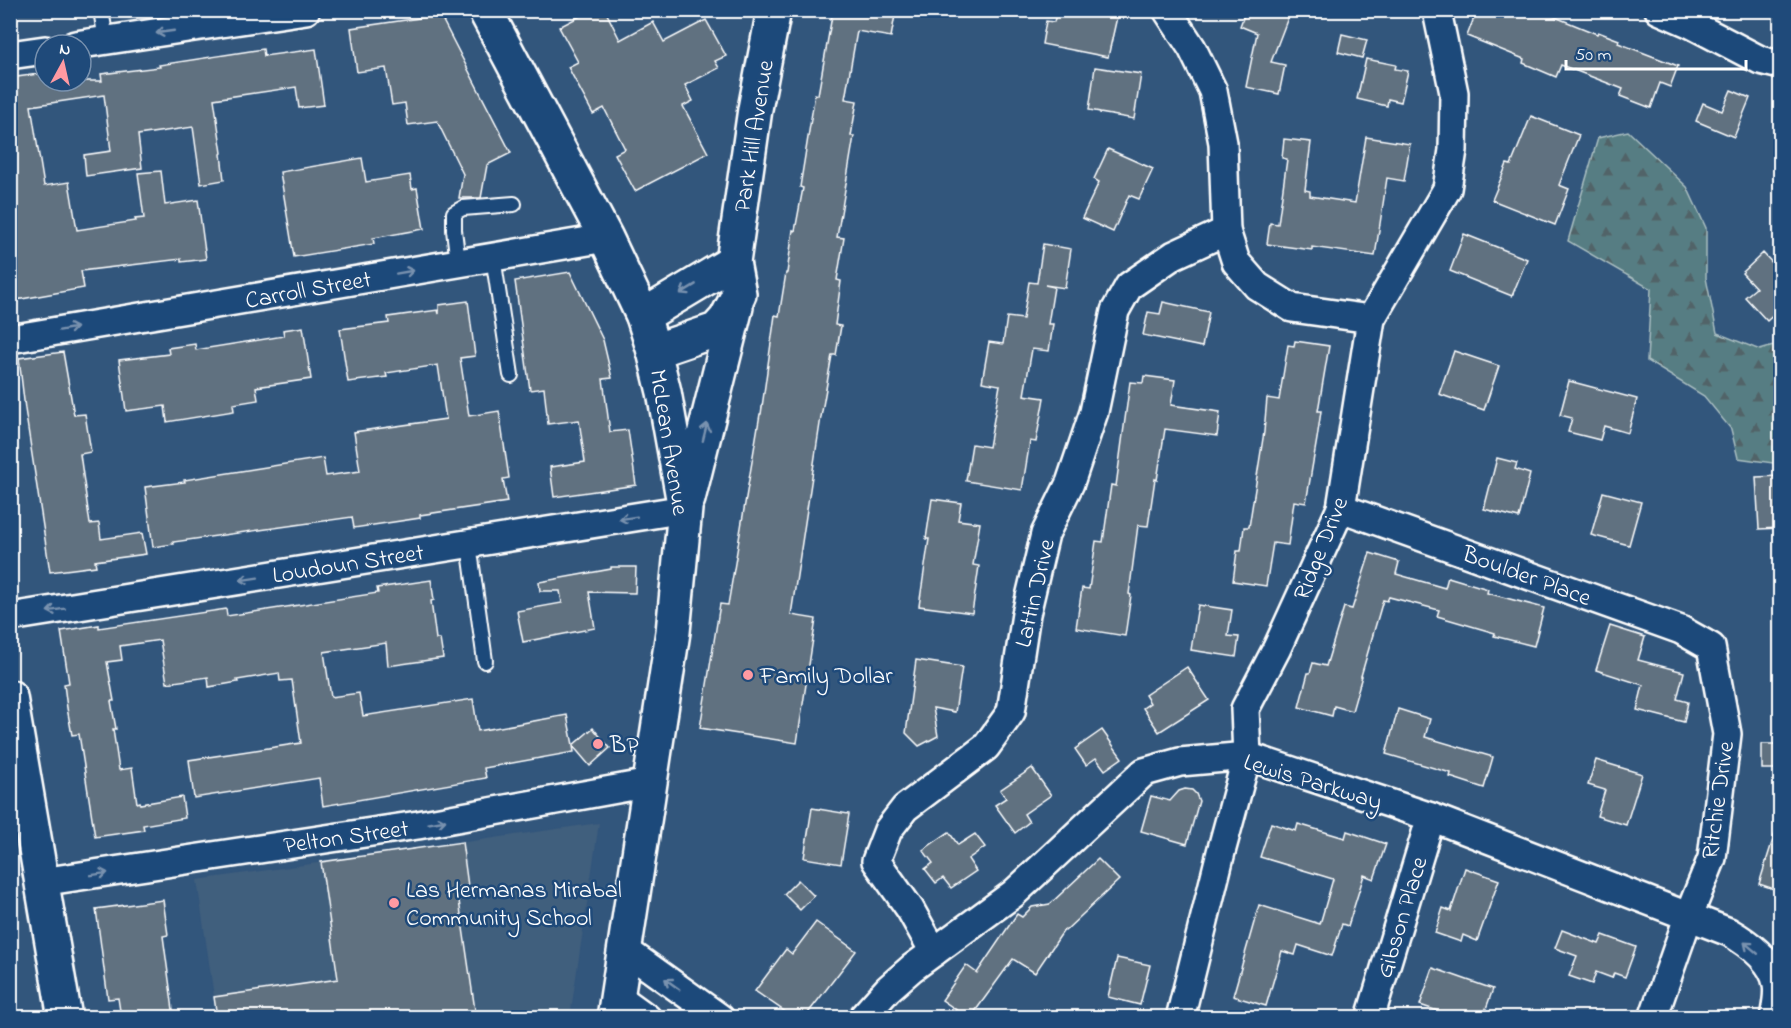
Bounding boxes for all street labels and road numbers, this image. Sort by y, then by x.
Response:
street label: Park Hill Avenue [726,58,785,215]
street label: Carroll Street [243,263,374,320]
street label: McLean Avenue [639,367,696,518]
street label: Ridge Drive [1286,492,1359,606]
street label: Loudoun Street [270,536,427,595]
street label: Lattin Drive [1007,536,1066,651]
street label: Boulder Place [1456,538,1596,617]
street label: Ritchie Drive [1694,739,1745,862]
street label: Lewis Parkway [1238,746,1386,822]
street label: Pelton Street [281,812,411,865]
street label: Gibson Place [1368,852,1439,983]

